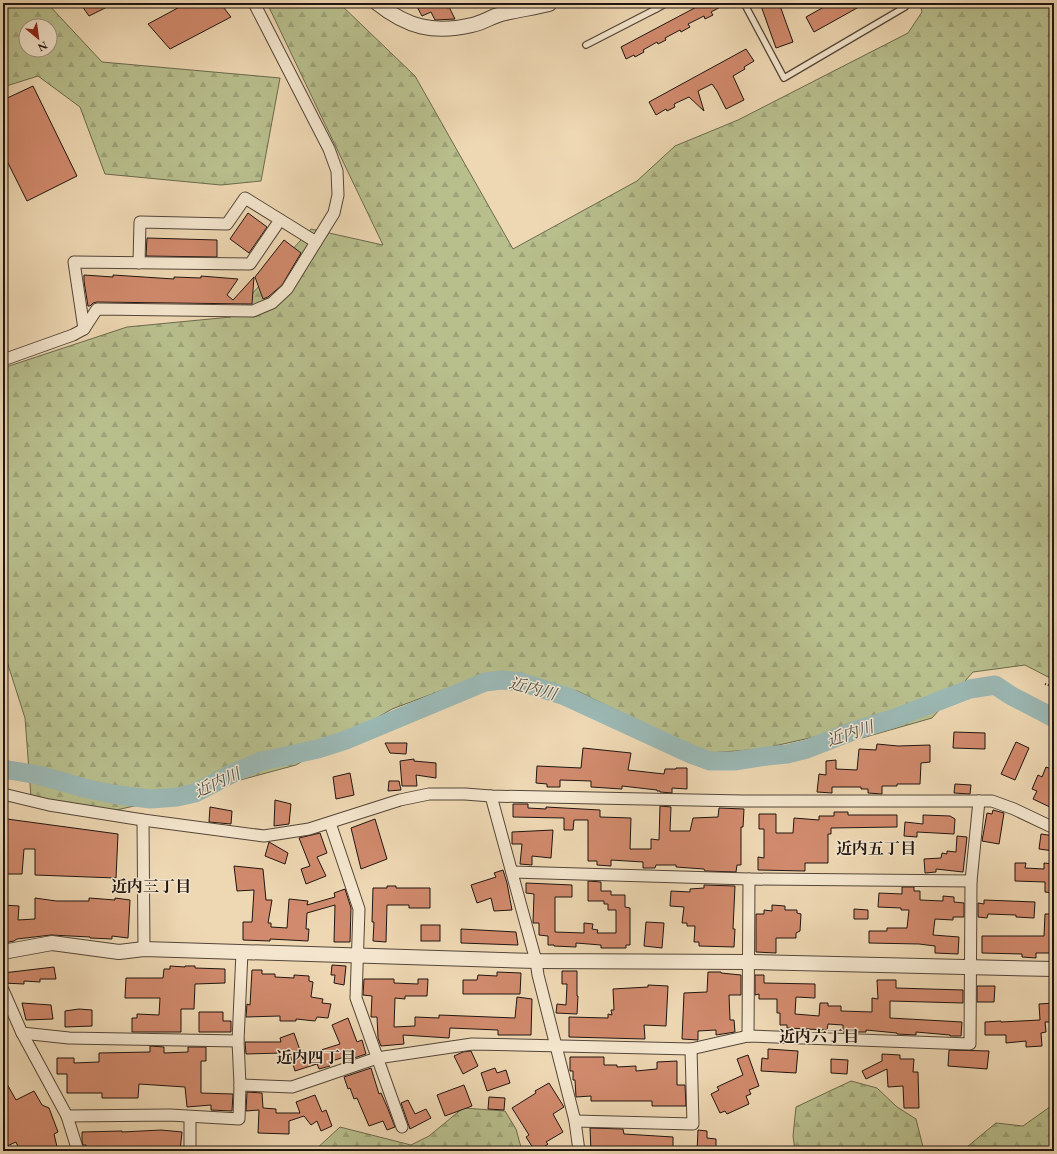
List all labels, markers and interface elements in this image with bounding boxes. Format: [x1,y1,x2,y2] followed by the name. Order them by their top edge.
[18,18,58,58] north arrow
[35,38,50,55] text: N
[507,672,561,705] water label: 近内川
[824,715,878,751] water label: 近内川
[191,762,245,802] water label: 近内川
[836,838,916,859] district label: 近内五丁目
[111,876,191,897] district label: 近内三丁目
[779,1026,859,1047] district label: 近内六丁目
[276,1047,356,1068] district label: 近内四丁目

